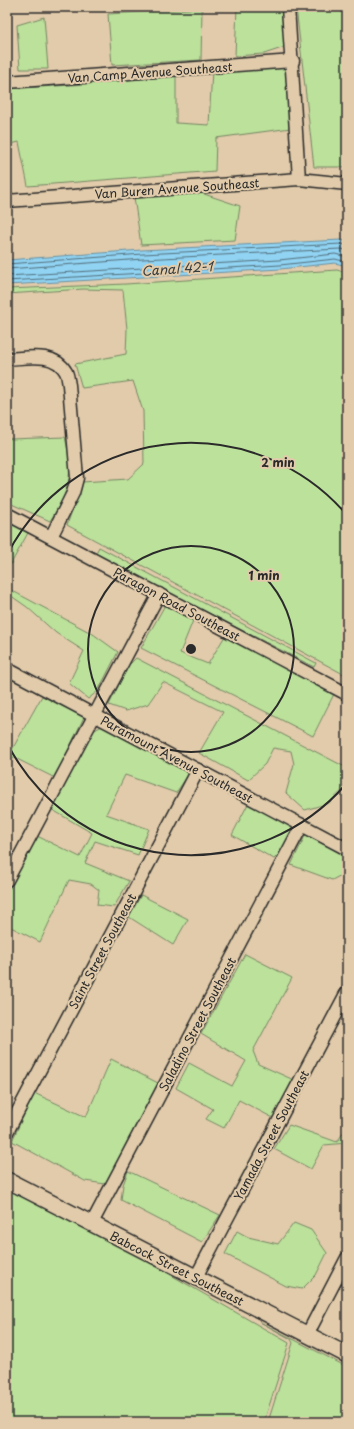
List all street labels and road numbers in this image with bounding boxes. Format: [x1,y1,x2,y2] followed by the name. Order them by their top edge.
[67,57,233,87] street label: Van Camp Avenue Southeast
[94,173,260,203] street label: Van Buren Avenue Southeast
[110,563,244,645] street label: Paragon Road Southeast
[98,711,257,807] street label: Paramount Avenue Southeast
[64,890,140,1012] street label: Saint Street Southeast
[154,953,240,1094] street label: Saladino Street Southeast
[229,1066,313,1203] street label: Yamada Street Southeast
[107,1226,247,1310] street label: Babcock Street Southeast

